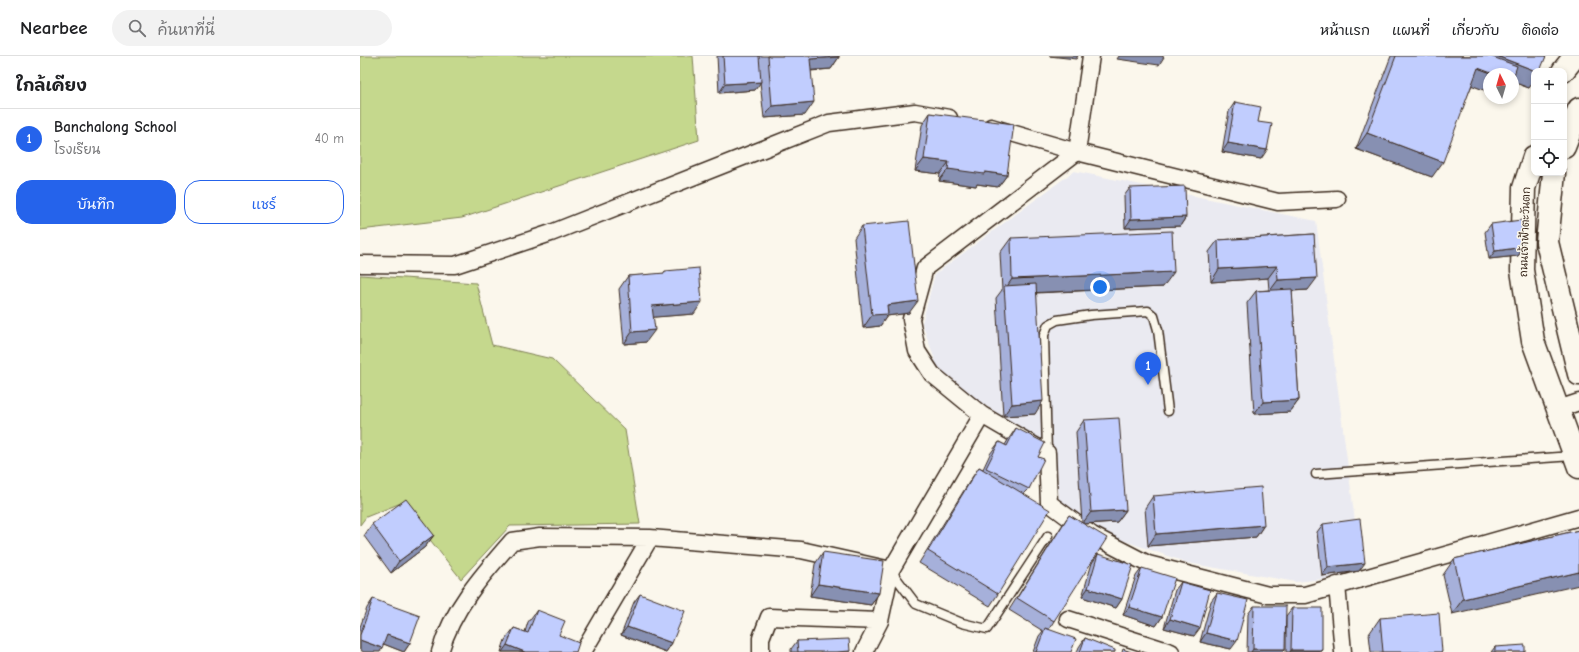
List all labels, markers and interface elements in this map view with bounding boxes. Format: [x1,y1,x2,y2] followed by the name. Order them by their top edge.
[112,10,392,46] search box
[20,17,88,39] text: Nearbee
[126,17,148,39] icon: search
[158,21,215,39] text: ค้นหาที่นี่
[1320,22,1370,39] text: หน้าแรก
[1392,22,1430,39] text: แผนที่
[1452,22,1499,39] text: เกี่ยวกับ
[1521,22,1559,39] text: ติดต่อ
[1483,68,1519,104] north arrow
[1531,68,1567,176] map controls
[1531,68,1567,104] button: +
[16,76,87,95] text: ใกล้เคียง
[1531,104,1567,140] button: −
[54,118,177,136] text: Banchalong School
[26,131,32,146] text: 1
[315,131,344,146] text: 40 m
[1531,140,1567,176] button: locate
[54,142,100,157] text: โรงเรียน
[16,180,176,224] button: บันทึก
[184,180,344,224] button: แชร์
[1515,187,1533,277] street label: ถนนเจ้าฟ้าตะวันตก
[1090,277,1110,297] your location
[1135,352,1161,385] pin: 1

